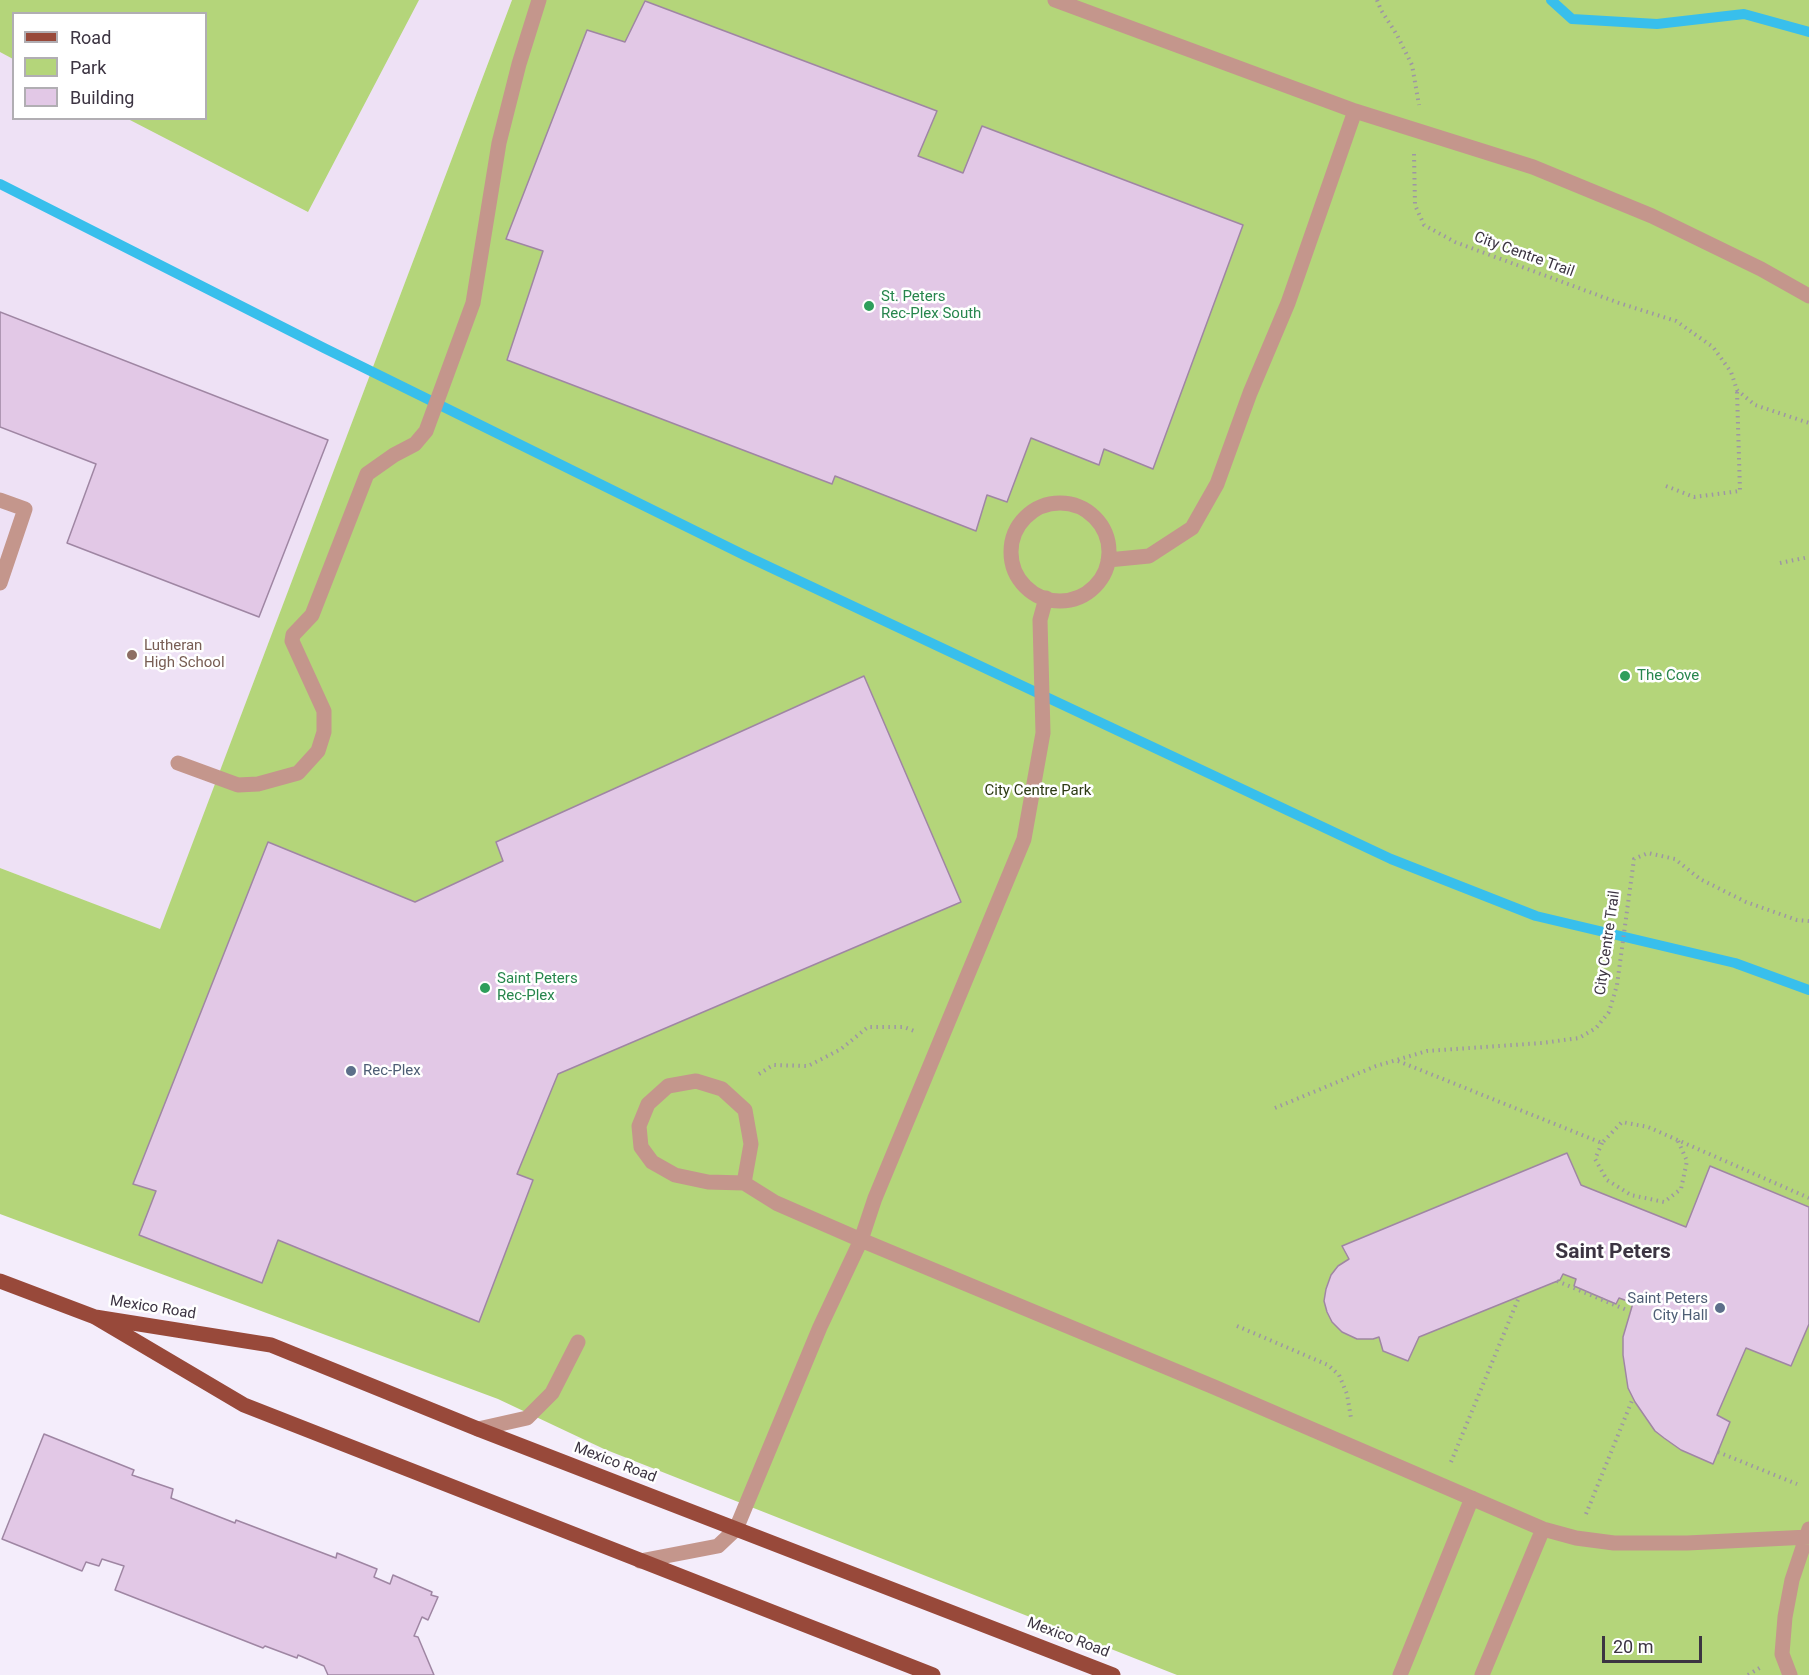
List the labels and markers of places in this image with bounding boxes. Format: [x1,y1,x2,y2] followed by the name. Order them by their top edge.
[881,288,981,323] place label: St. Peters Rec-Plex South
[862,299,876,313] marker: St. Peters Rec-Plex South
[144,637,225,672] place label: Lutheran High School
[125,648,139,662] marker: Lutheran High School
[1637,667,1699,685] place label: The Cove
[1618,669,1632,683] marker: The Cove
[497,970,578,1005] place label: Saint Peters Rec-Plex
[478,981,492,995] marker: Saint Peters Rec-Plex
[363,1062,421,1080] place label: Rec-Plex
[344,1064,358,1078] marker: Rec-Plex
[1627,1290,1708,1325] place label: Saint Peters City Hall
[1713,1301,1727,1315] marker: Saint Peters City Hall

